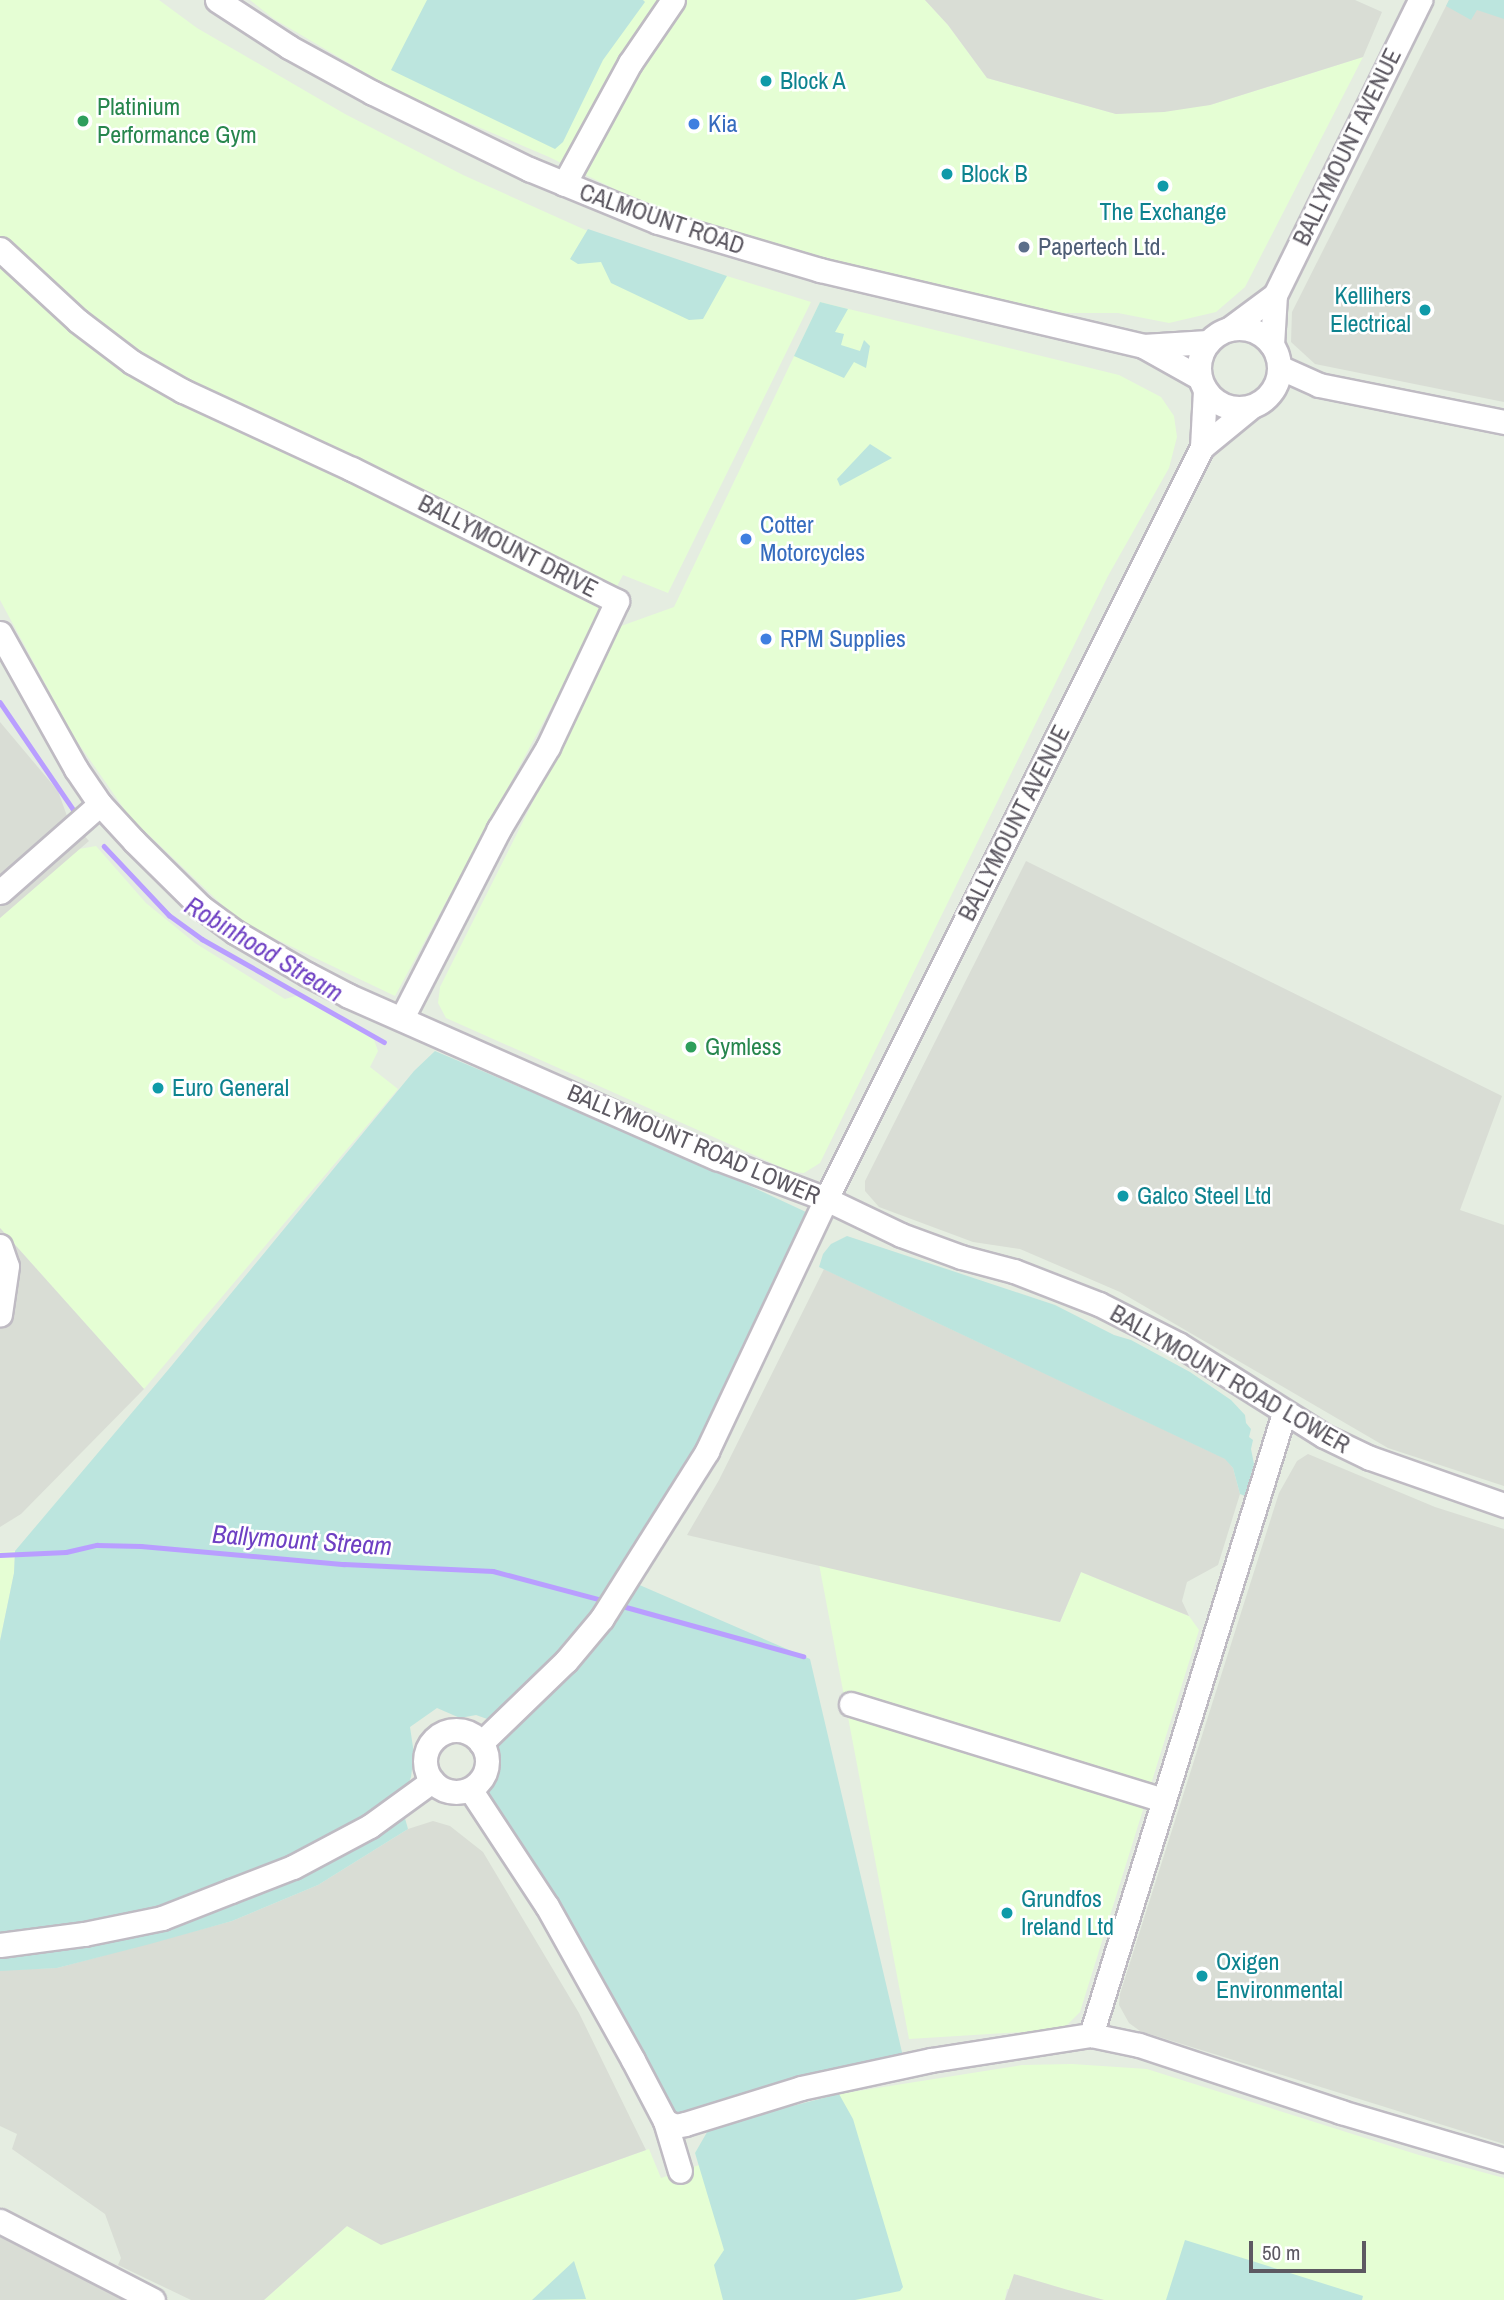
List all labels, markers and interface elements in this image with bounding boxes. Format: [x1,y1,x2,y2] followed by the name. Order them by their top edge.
[1287,43,1407,251] street label: BALLYMOUNT AVENUE
[780,67,847,95] place label: Block A
[758,73,774,89] marker: Block A
[97,93,257,149] place label: Platinium Performance Gym
[708,110,738,138] place label: Kia
[75,113,91,129] marker: Platinium Performance Gym
[686,116,702,132] marker: Kia
[961,160,1028,188] place label: Block B
[939,166,955,182] marker: Block B
[576,177,748,261] street label: CALMOUNT ROAD
[1155,178,1171,194] marker: The Exchange
[1100,198,1226,226] place label: The Exchange
[1038,233,1166,261] place label: Papertech Ltd.
[1016,239,1032,255] marker: Papertech Ltd.
[1330,282,1411,338] place label: Kellihers Electrical
[1417,302,1433,318] marker: Kellihers Electrical
[413,488,603,604] street label: BALLYMOUNT DRIVE
[760,511,865,567] place label: Cotter Motorcycles
[738,531,754,547] marker: Cotter Motorcycles
[780,625,906,653] place label: RPM Supplies
[758,631,774,647] marker: RPM Supplies
[952,720,1076,926] street label: BALLYMOUNT AVENUE
[179,890,349,1008] water label: Robinhood Stream
[705,1033,782,1061] place label: Gymless
[683,1039,699,1055] marker: Gymless
[172,1074,289,1102] place label: Euro General
[563,1078,825,1210] street label: BALLYMOUNT ROAD LOWER
[150,1080,166,1096] marker: Euro General
[1137,1182,1272,1210] place label: Galco Steel Ltd
[1115,1188,1131,1204] marker: Galco Steel Ltd
[1105,1299,1355,1459] street label: BALLYMOUNT ROAD LOWER
[211,1518,393,1562] water label: Ballymount Stream
[1021,1885,1114,1941] place label: Grundfos Ireland Ltd
[999,1905,1015,1921] marker: Grundfos Ireland Ltd
[1216,1948,1343,2004] place label: Oxigen Environmental
[1194,1968,1210,1984] marker: Oxigen Environmental
[1252,2226,1369,2270] scale bar
[1262,2238,1300,2267] text: 50 m

